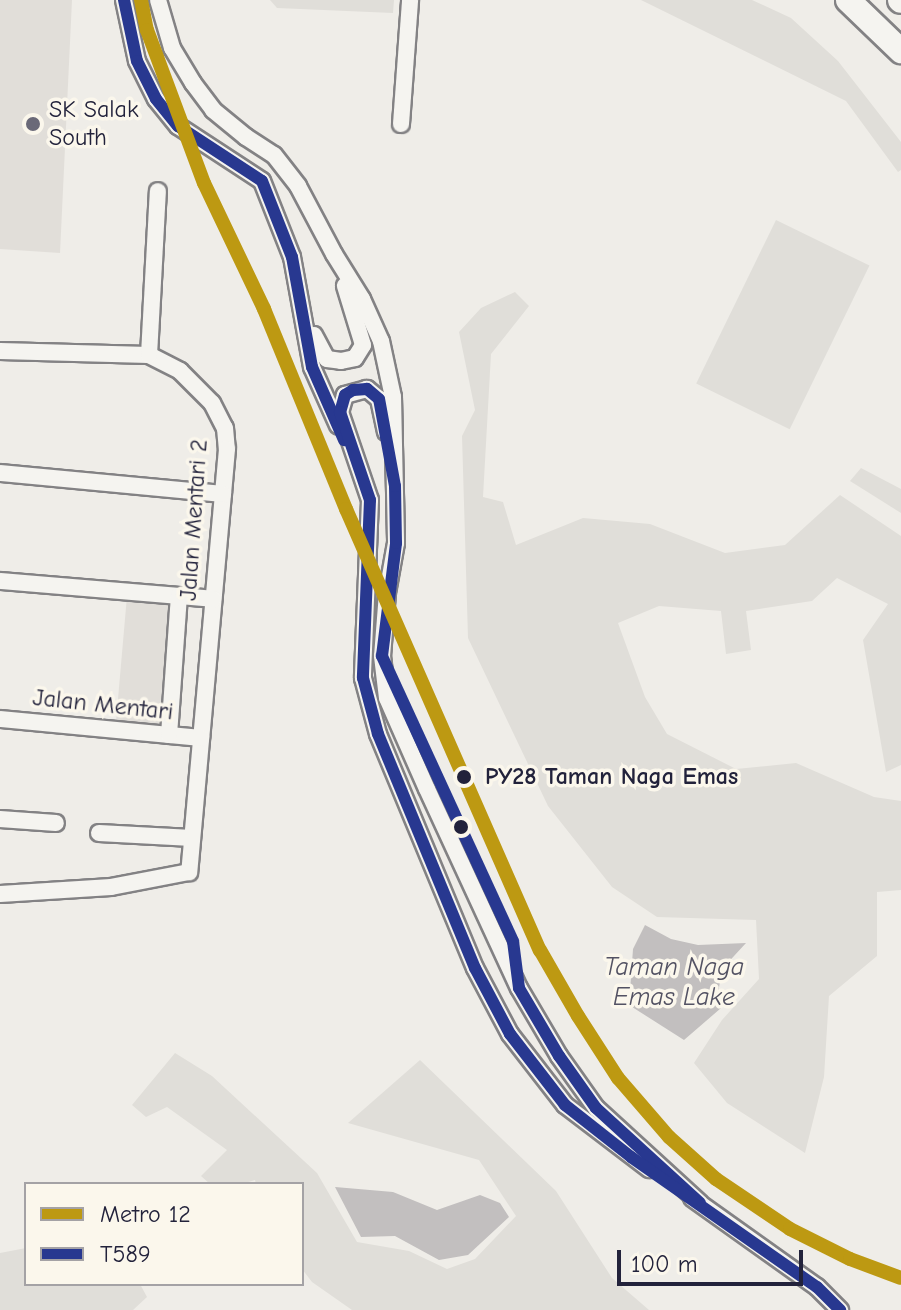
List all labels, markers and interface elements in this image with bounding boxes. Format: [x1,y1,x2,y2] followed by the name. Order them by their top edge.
[49,96,139,152] place label: SK Salak South
[24,115,42,133] marker: SK Salak South
[174,438,214,602] street label: Jalan Mentari 2
[31,683,175,727] street label: Jalan Mentari
[450,763,478,791] marker: PY28 Taman Naga Emas
[485,763,738,791] place label: PY28 Taman Naga Emas
[453,819,469,835] unlabelled marker
[604,952,744,1014] water label: Taman Naga Emas Lake
[24,1182,304,1286] legend
[100,1200,191,1228] text: Metro 12
[621,1234,807,1284] scale bar
[100,1240,151,1268] text: T589
[631,1250,698,1278] text: 100 m

